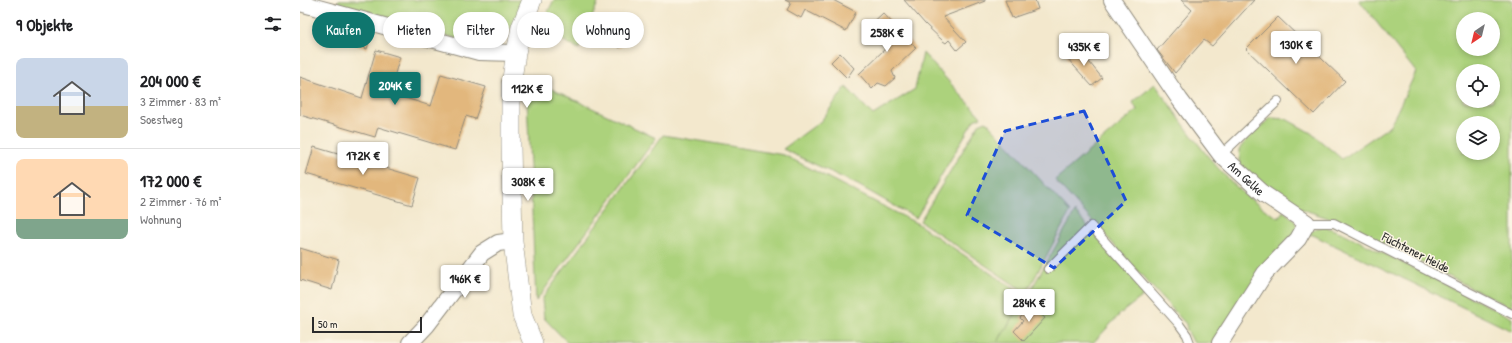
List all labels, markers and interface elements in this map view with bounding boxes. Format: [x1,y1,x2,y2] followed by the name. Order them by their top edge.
[312,12,375,48] chip: Kaufen
[383,12,445,48] chip: Mieten
[453,12,509,48] chip: Filter
[517,12,564,48] chip: Neu
[572,12,644,48] chip: Wohnung
[1456,12,1500,56] north arrow
[1456,12,1500,160] map controls
[16,13,73,36] text: 9 Objekte
[262,13,284,35] icon: filters
[854,19,920,53] pin: 258K €
[870,23,904,41] text: 258K €
[1263,31,1329,65] pin: 130K €
[1051,33,1117,67] pin: 435K €
[1280,35,1312,53] text: 130K €
[1068,37,1100,55] text: 435K €
[1456,64,1500,108] button: locate
[140,69,201,92] text: 204 000 €
[362,72,428,106] pin: 204K €
[48,74,96,122] icon: home
[494,75,560,109] pin: 112K €
[379,76,411,94] text: 204K €
[511,79,543,97] text: 112K €
[140,92,221,110] text: 3 Zimmer · 83 m²
[140,110,183,128] text: Soestweg
[1456,116,1500,160] button: layers
[330,142,396,176] pin: 172K €
[346,146,380,164] text: 172K €
[1224,157,1269,200] street label: Am Gelke
[495,168,561,202] pin: 308K €
[140,169,201,192] text: 172 000 €
[511,172,545,190] text: 308K €
[48,175,96,223] icon: home
[140,192,221,210] text: 2 Zimmer · 76 m²
[140,210,181,228] text: Wohnung
[1378,227,1453,277] street label: Füchtener Heide
[432,265,498,299] pin: 146K €
[450,269,480,287] text: 146K €
[996,289,1062,323] pin: 284K €
[1013,293,1045,311] text: 284K €
[312,315,422,334] scale bar
[318,317,338,331] text: 50 m

